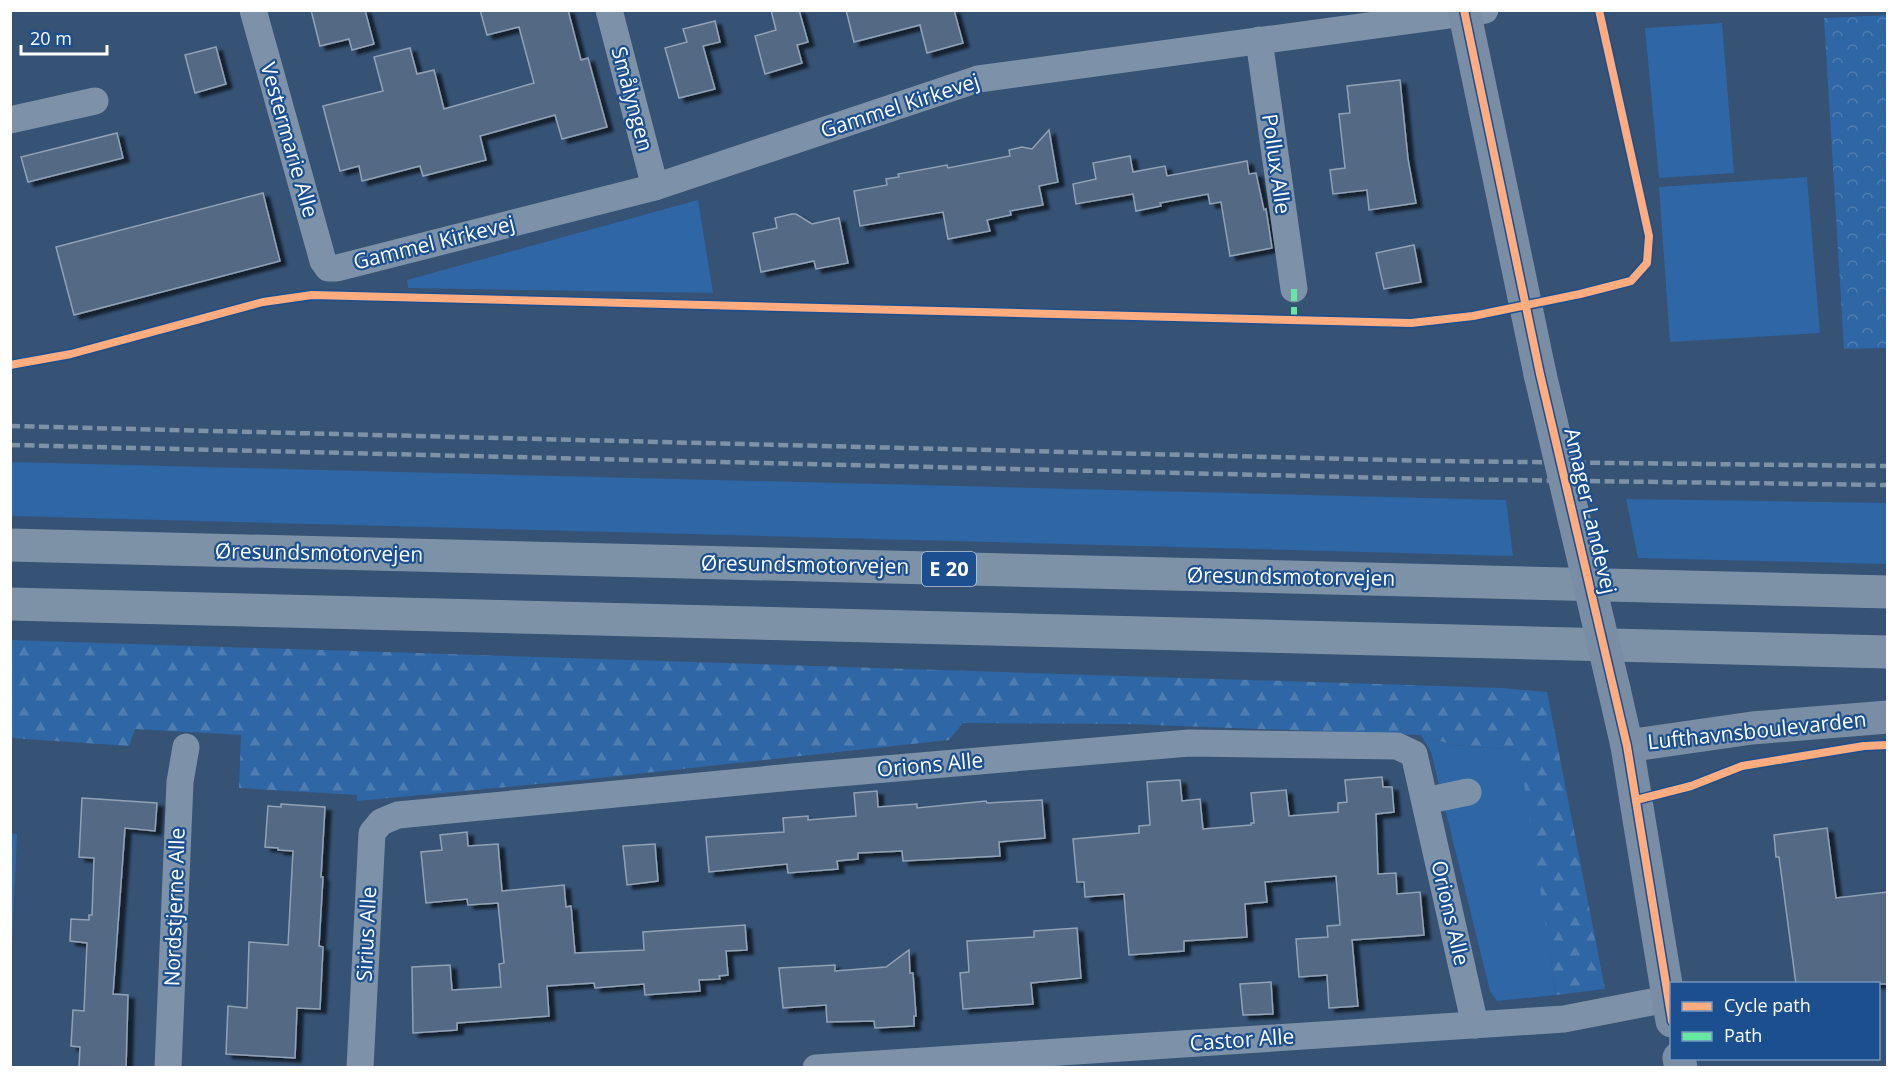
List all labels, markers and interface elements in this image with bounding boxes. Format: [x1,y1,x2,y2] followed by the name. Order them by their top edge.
[21,18,106,56] scale bar
[30,26,72,50] text: 20 m
[606,43,660,154] street label: Smålyngen
[254,59,325,221] street label: Vestermarie Alle
[817,66,983,144] street label: Gammel Kirkevej
[1256,112,1298,216] street label: Pollux Alle
[350,208,517,276] street label: Gammel Kirkevej
[1558,425,1624,596] street label: Amager Landevej
[215,536,423,568] street label: Øresundsmotorvejen
[701,548,909,580] street label: Øresundsmotorvejen
[922,552,976,586] road number: E 20
[1187,560,1395,592] street label: Øresundsmotorvejen
[1646,705,1868,755] street label: Lufthavnsboulevarden
[875,745,984,783] street label: Orions Alle
[157,827,191,987] street label: Nordstjerne Alle
[1425,858,1477,968] street label: Orions Alle
[350,886,382,982] street label: Sirius Alle
[1670,982,1880,1060] legend
[1724,993,1811,1017] text: Cycle path
[1189,1021,1295,1057] street label: Castor Alle
[1724,1023,1762,1047] text: Path

